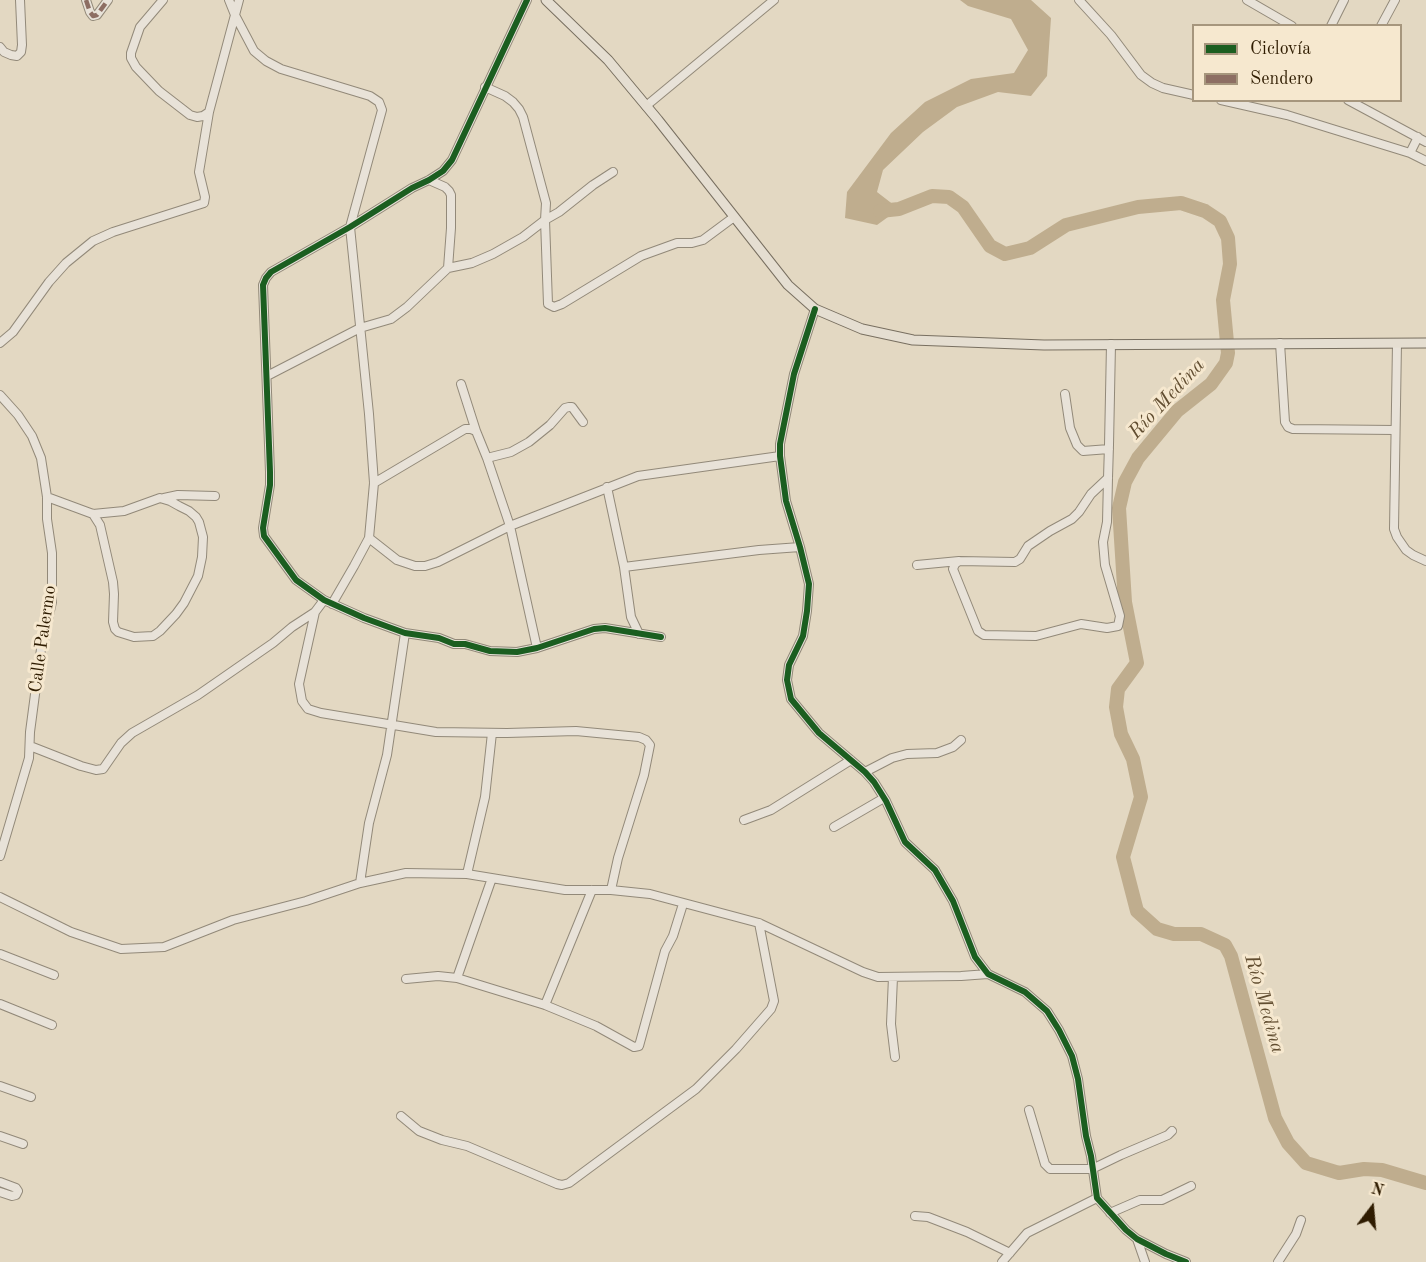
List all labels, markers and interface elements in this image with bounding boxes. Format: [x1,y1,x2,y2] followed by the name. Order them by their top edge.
[1192,24,1402,102] legend
[1250,40,1311,58] text: Ciclovía
[1250,70,1313,88] text: Sendero
[1124,354,1210,444] water label: Río Medina
[25,584,61,694] street label: Calle Palermo
[1238,952,1290,1056] water label: Río Medina
[1342,1178,1402,1238] north arrow
[1369,1181,1385,1200] text: N

